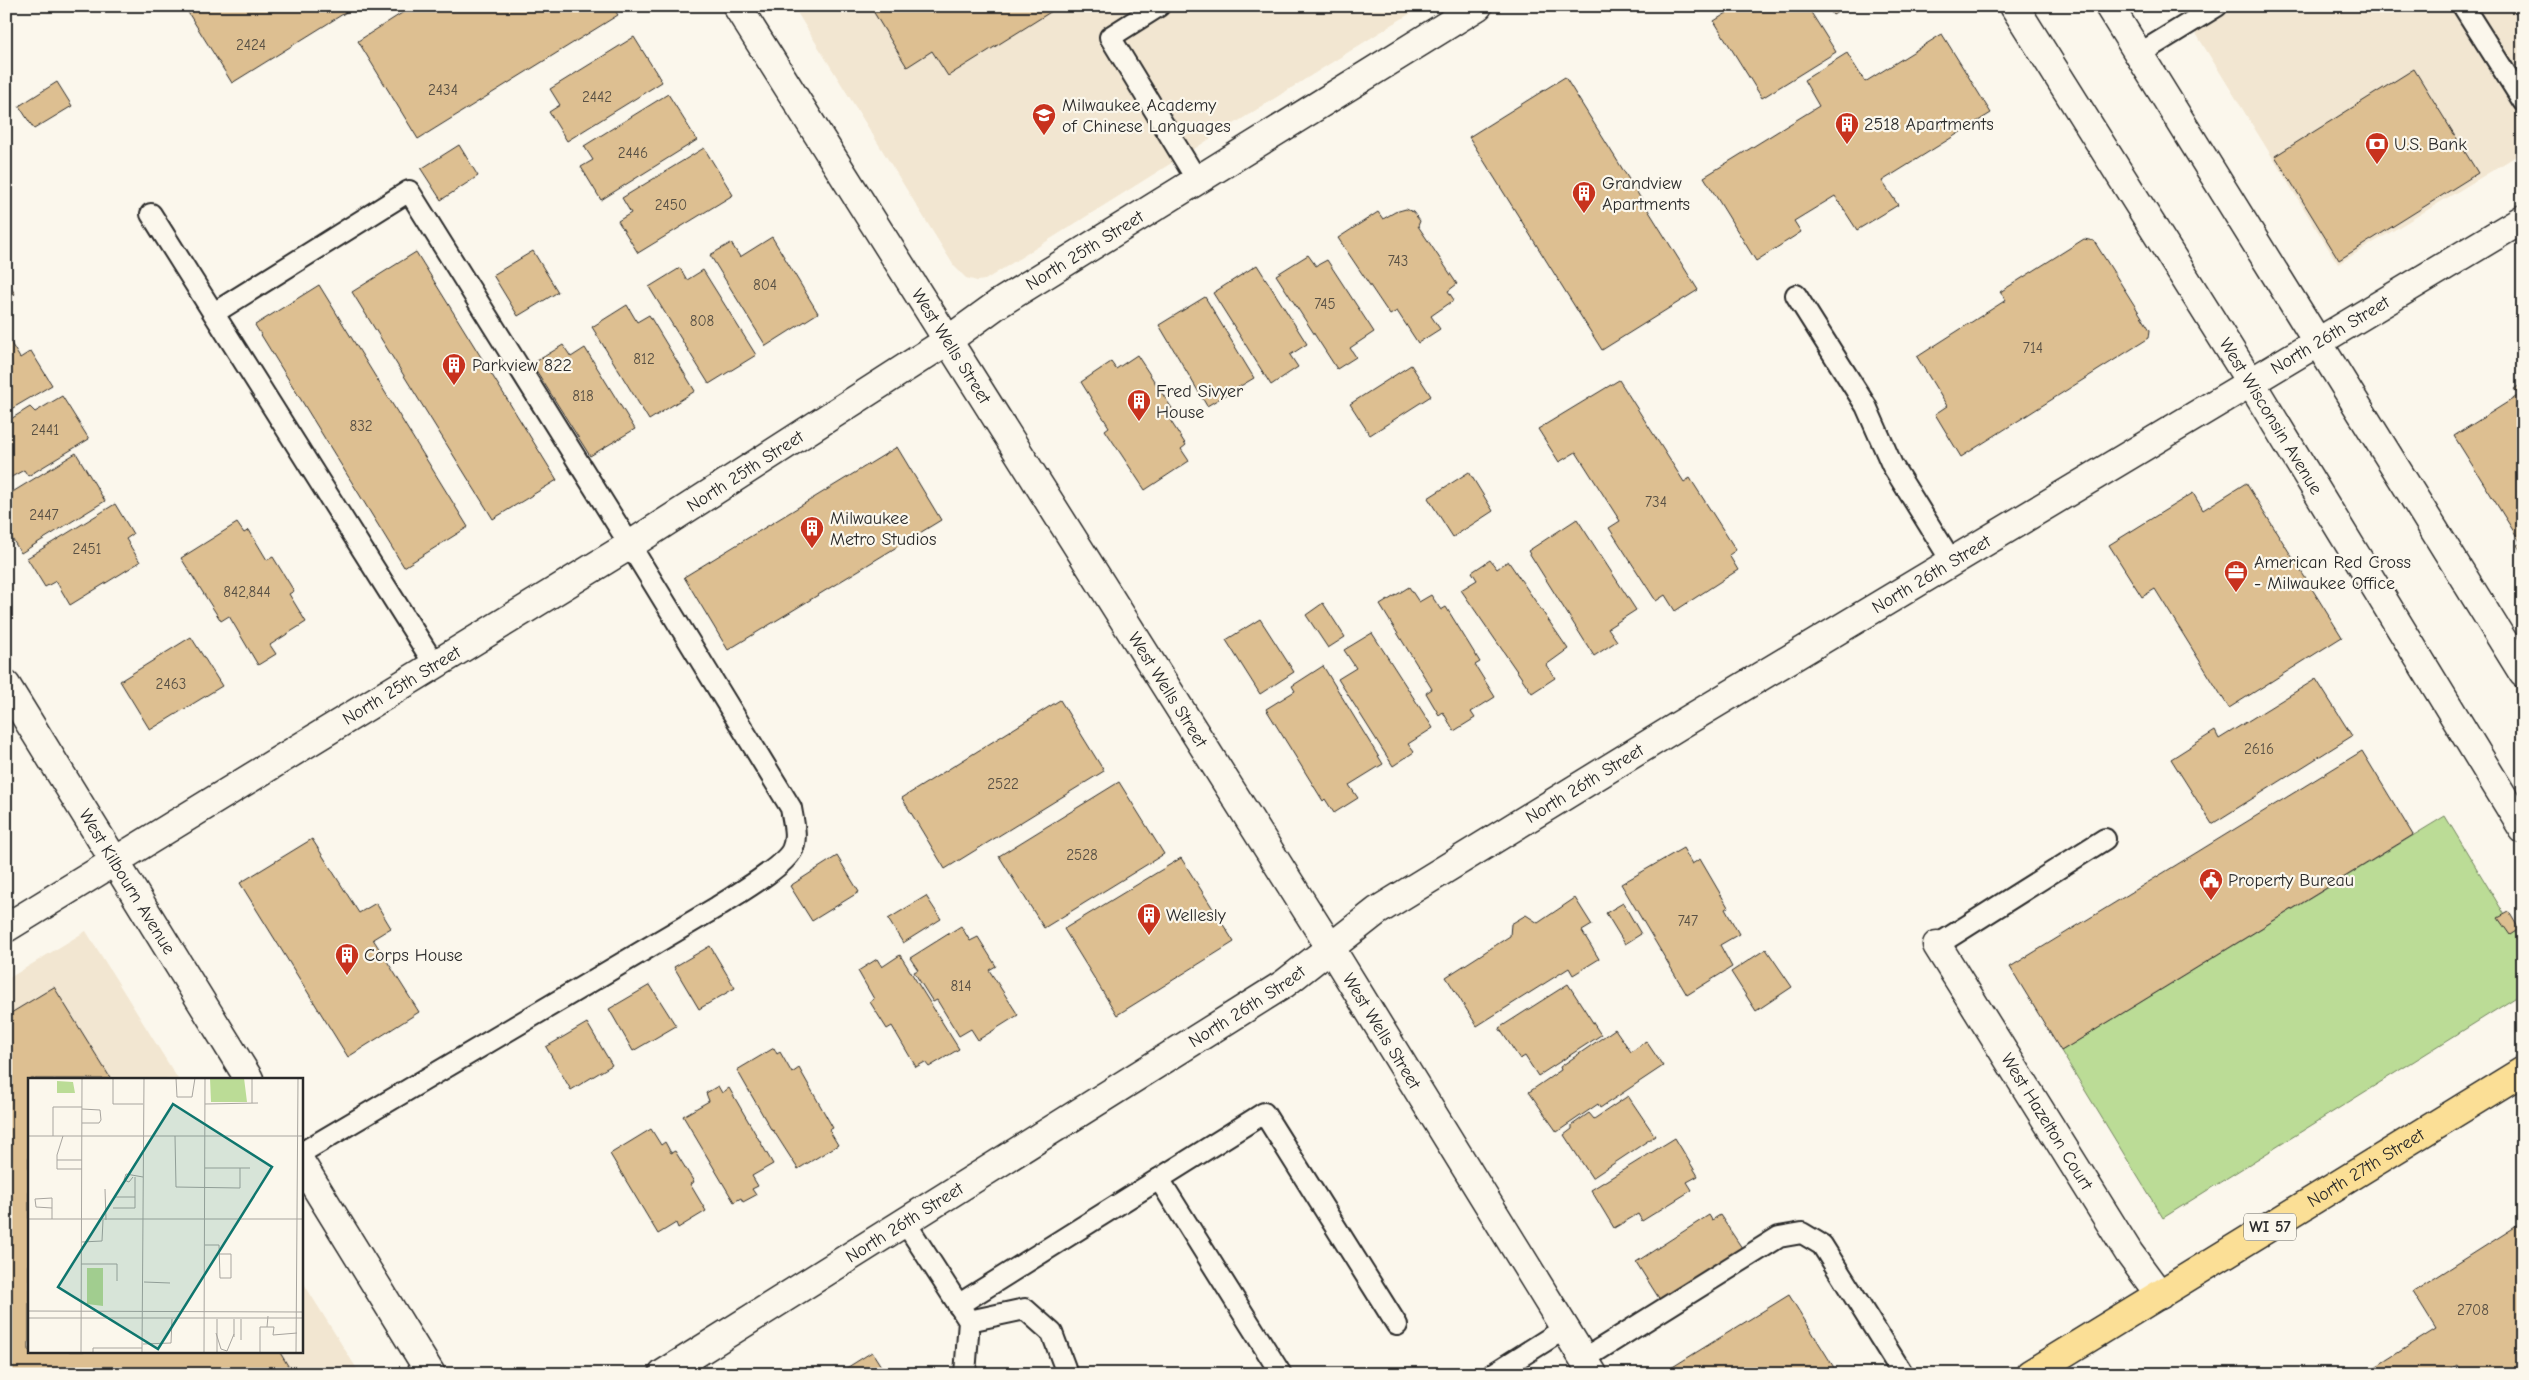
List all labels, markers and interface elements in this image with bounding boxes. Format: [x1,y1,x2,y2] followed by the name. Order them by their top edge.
[236,36,266,54] house number: 2424
[428,81,458,99] house number: 2434
[582,88,612,106] house number: 2442
[1062,95,1231,137] place label: Milwaukee Academy of Chinese Languages
[1031,102,1057,136] school or university icon: Milwaukee Academy of Chinese Languages
[1834,111,1860,145] building icon: 2518 Apartments
[1864,114,1994,135] place label: 2518 Apartments
[2364,131,2390,165] bank icon: U.S. Bank
[2394,134,2467,155] place label: U.S. Bank
[618,144,648,162] house number: 2446
[1602,173,1690,215] place label: Grandview Apartments
[1571,180,1597,214] building icon: Grandview Apartments
[655,196,687,214] house number: 2450
[1022,205,1148,295] street label: North 25th Street
[1388,252,1408,270] house number: 743
[753,276,777,294] house number: 804
[907,285,996,408] street label: West Wells Street
[2267,291,2394,379] street label: North 26th Street
[1314,295,1336,313] house number: 745
[690,312,714,330] house number: 808
[2215,334,2327,498] street label: West Wisconsin Avenue
[2023,339,2043,357] house number: 714
[633,350,655,368] house number: 812
[441,352,467,386] building icon: Parkview 822
[472,355,572,376] place label: Parkview 822
[1156,381,1244,423] place label: Fred Sivyer House
[572,387,594,405] house number: 818
[1126,388,1152,422] building icon: Fred Sivyer House
[349,417,373,435] house number: 832
[31,421,59,439] house number: 2441
[683,425,808,516] street label: North 25th Street
[1645,493,1667,511] house number: 734
[29,506,59,524] house number: 2447
[830,508,936,550] place label: Milwaukee Metro Studios
[799,515,825,549] building icon: Milwaukee Metro Studios
[1868,530,1995,618] street label: North 26th Street
[72,540,102,558] house number: 2451
[2254,552,2411,594] place label: American Red Cross - Milwaukee Office
[2223,559,2249,593] office icon: American Red Cross - Milwaukee Office
[223,583,271,601] house number: 842,844
[1124,628,1212,752] street label: West Wells Street
[339,641,465,729] street label: North 25th Street
[156,675,186,693] house number: 2463
[1522,739,1648,828] street label: North 26th Street
[2244,740,2274,758] house number: 2616
[987,775,1019,793] house number: 2522
[75,805,180,958] street label: West Kilbourn Avenue
[1066,846,1098,864] house number: 2528
[2198,867,2224,901] public building icon: Property Bureau
[2228,870,2354,891] place label: Property Bureau
[1136,902,1162,936] building icon: Wellesly
[1166,905,1227,926] place label: Wellesly
[1678,912,1698,930] house number: 747
[334,942,360,976] building icon: Corps House
[364,945,463,966] place label: Corps House
[1185,960,1310,1052] street label: North 26th Street
[1338,969,1426,1094] street label: West Wells Street
[951,977,971,995] house number: 814
[1997,1049,2098,1194] street label: West Hazelton Court
[28,1078,302,1352] inset map
[2303,1123,2429,1212] street label: North 27th Street
[842,1177,968,1267] street label: North 26th Street
[2244,1214,2296,1240] road number: WI 57
[2457,1301,2489,1319] house number: 2708

